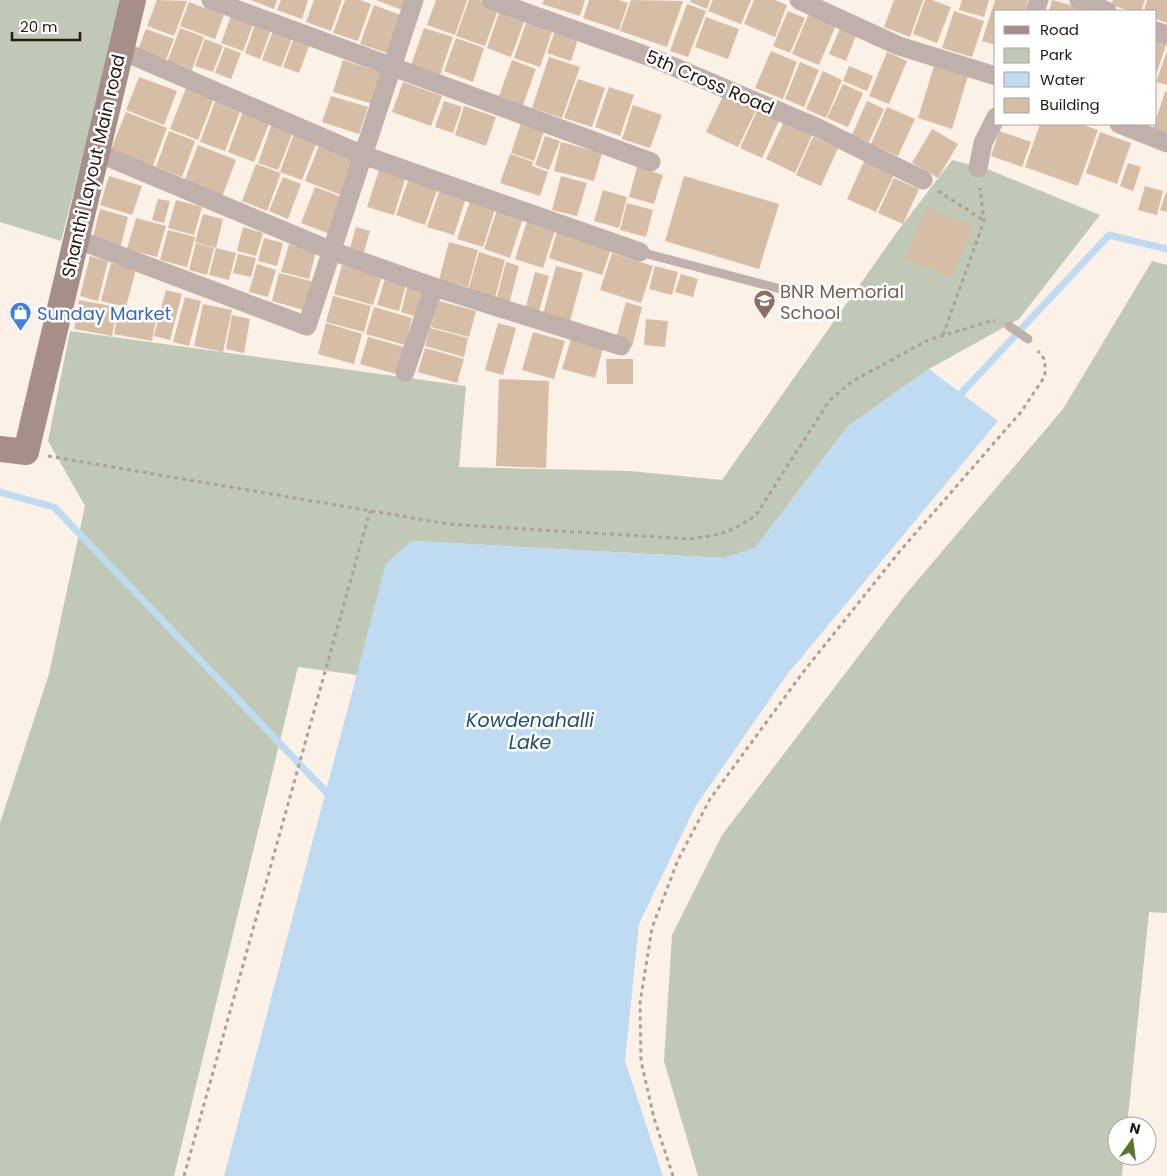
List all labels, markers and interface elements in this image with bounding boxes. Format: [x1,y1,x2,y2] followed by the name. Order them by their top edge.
[12,10,80,42] scale bar
[994,10,1157,125] legend
[20,16,58,37] text: 20 m
[1040,19,1079,40] text: Road
[642,44,778,120] street label: 5th Cross Road
[1040,44,1072,65] text: Park
[55,52,131,280] street label: Shanthi Layout Main road
[1040,69,1086,90] text: Water
[1040,94,1100,115] text: Building
[780,279,904,325] place label: BNR Memorial School
[752,289,776,320] school or university icon: BNR Memorial School
[9,301,33,332] shop icon: Sunday Market
[37,301,171,326] place label: Sunday Market
[466,707,594,756] water label: Kowdenahalli Lake
[1107,1116,1157,1166] north arrow
[1128,1117,1143,1139] text: N

